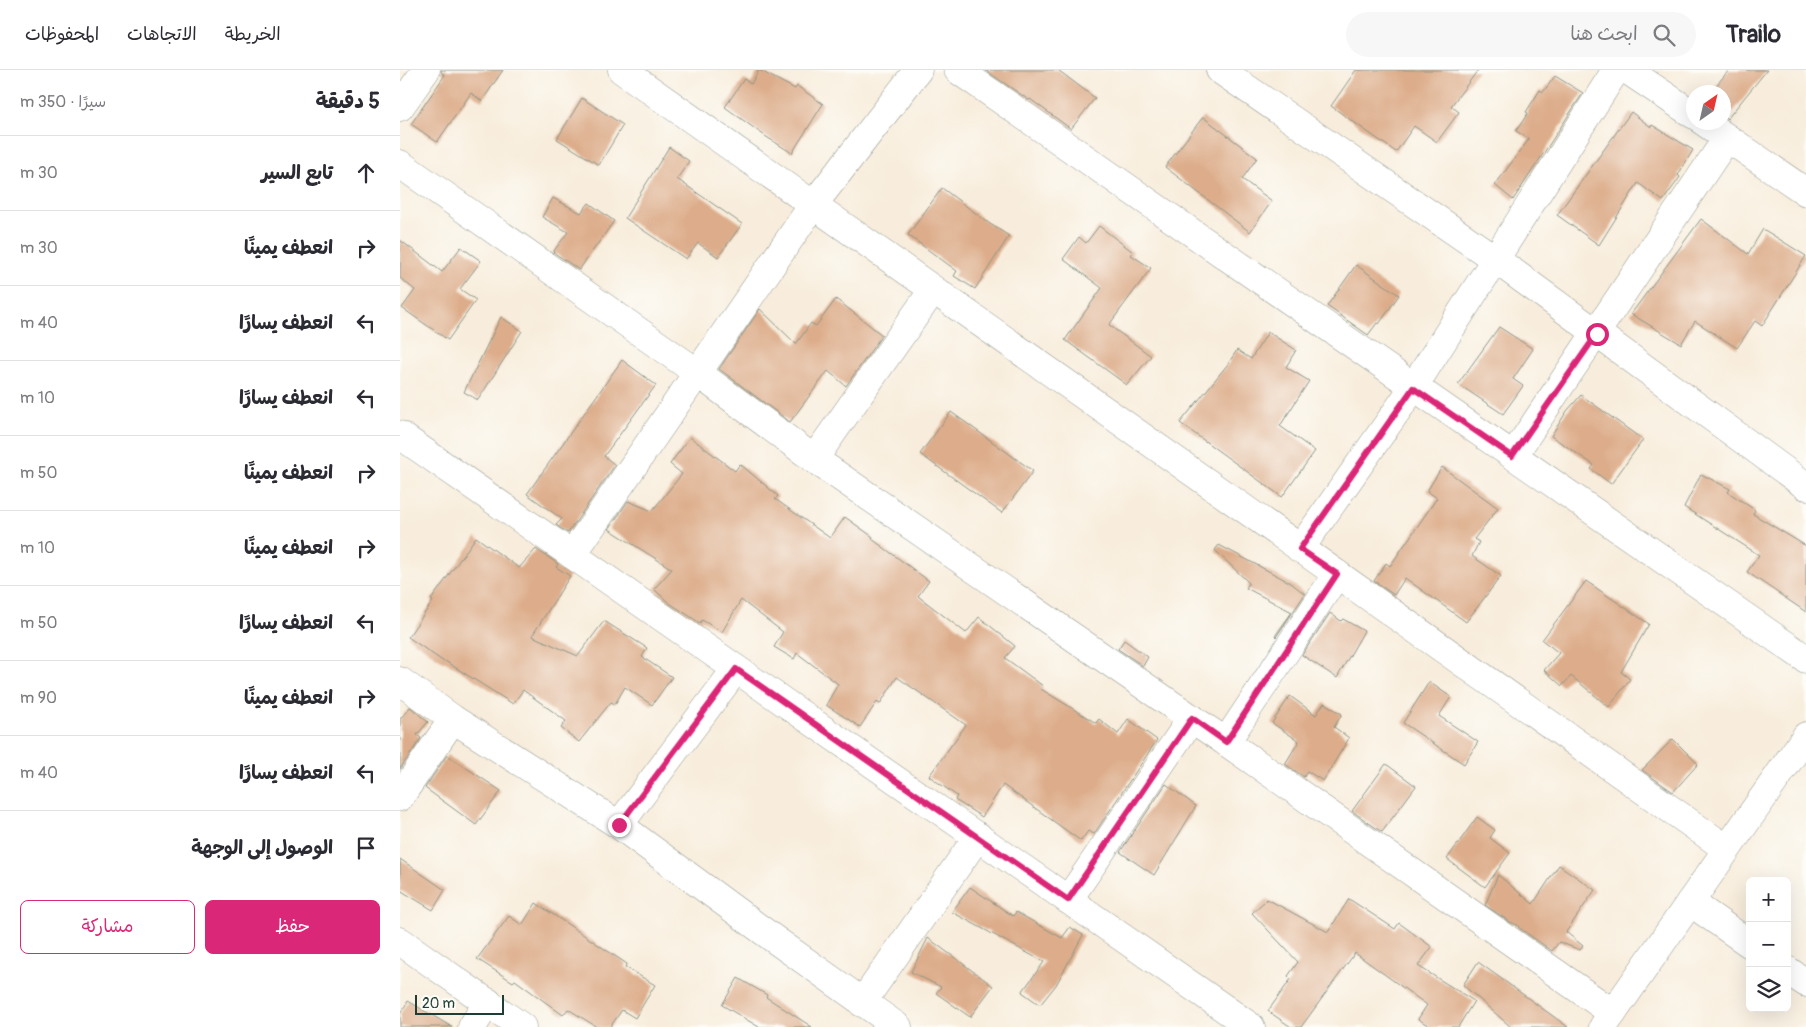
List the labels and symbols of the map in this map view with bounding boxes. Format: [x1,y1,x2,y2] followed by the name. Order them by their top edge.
[1686,85,1731,130] north arrow
[1586,323,1609,346] route start
[608,814,631,837] route end
[415,992,504,1015] scale bar

